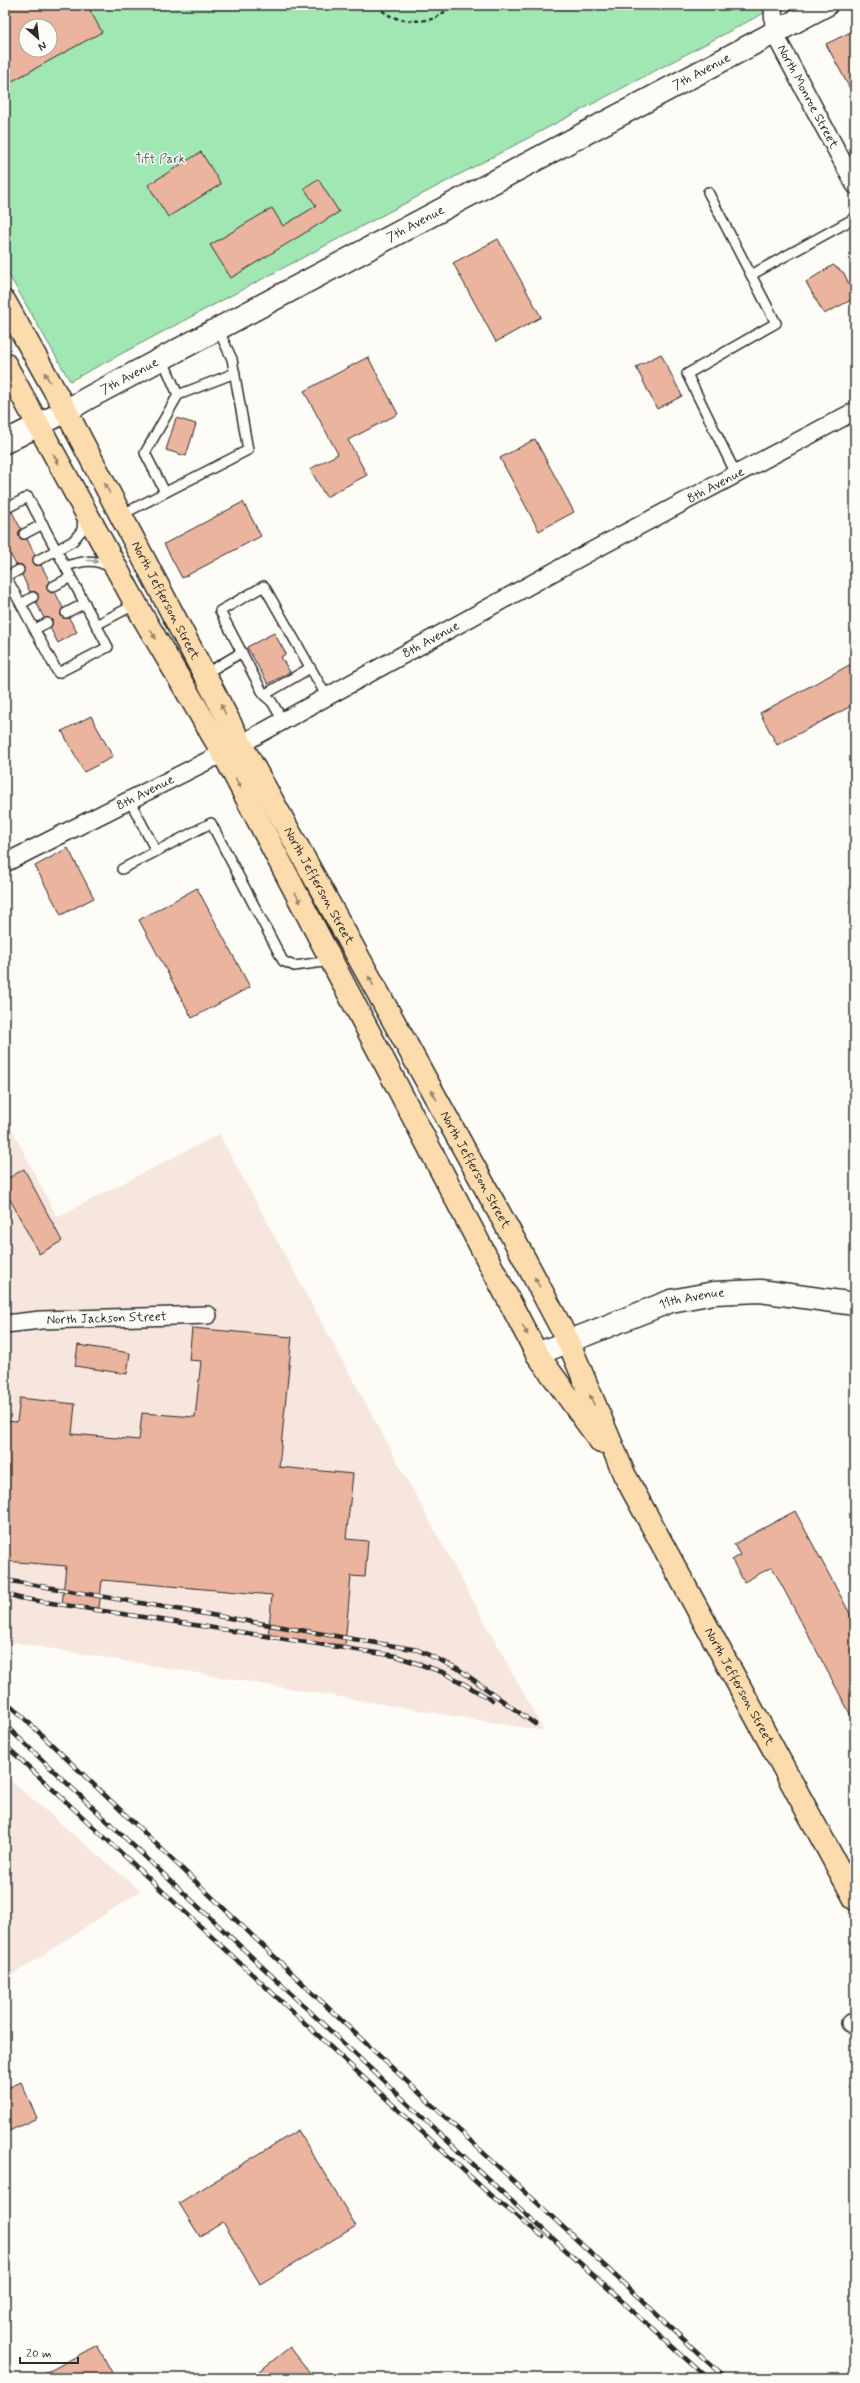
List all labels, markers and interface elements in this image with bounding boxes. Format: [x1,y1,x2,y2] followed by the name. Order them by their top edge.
[18,18,58,58] north arrow
[36,38,49,54] text: N
[773,42,843,152] street label: North Monroe Street
[670,49,733,94] street label: 7th Avenue
[135,151,186,168] park label: Tift Park
[384,201,447,246] street label: 7th Avenue
[98,354,161,398] street label: 7th Avenue
[44,371,51,383] one-way arrow
[53,453,60,465] one-way arrow
[684,463,747,507] street label: 8th Avenue
[104,482,110,494] one-way arrow
[127,538,204,663] street label: North Jefferson Street
[86,558,99,564] one-way arrow
[399,617,462,662] street label: 8th Avenue
[149,628,156,640] one-way arrow
[220,703,227,715] one-way arrow
[113,771,177,814] street label: 8th Avenue
[235,777,241,789] one-way arrow
[280,824,358,948] street label: North Jefferson Street
[295,892,302,904] one-way arrow
[368,975,374,987] one-way arrow
[430,1089,437,1100] one-way arrow
[436,1108,515,1232] street label: North Jefferson Street
[533,1276,540,1288] one-way arrow
[656,1284,725,1313] street label: 11th Avenue
[46,1308,167,1328] street label: North Jackson Street
[521,1324,528,1336] one-way arrow
[589,1393,595,1405] one-way arrow
[701,1625,779,1749] street label: North Jefferson Street
[20,2339,78,2365] scale bar
[26,2346,52,2362] text: 20 m

